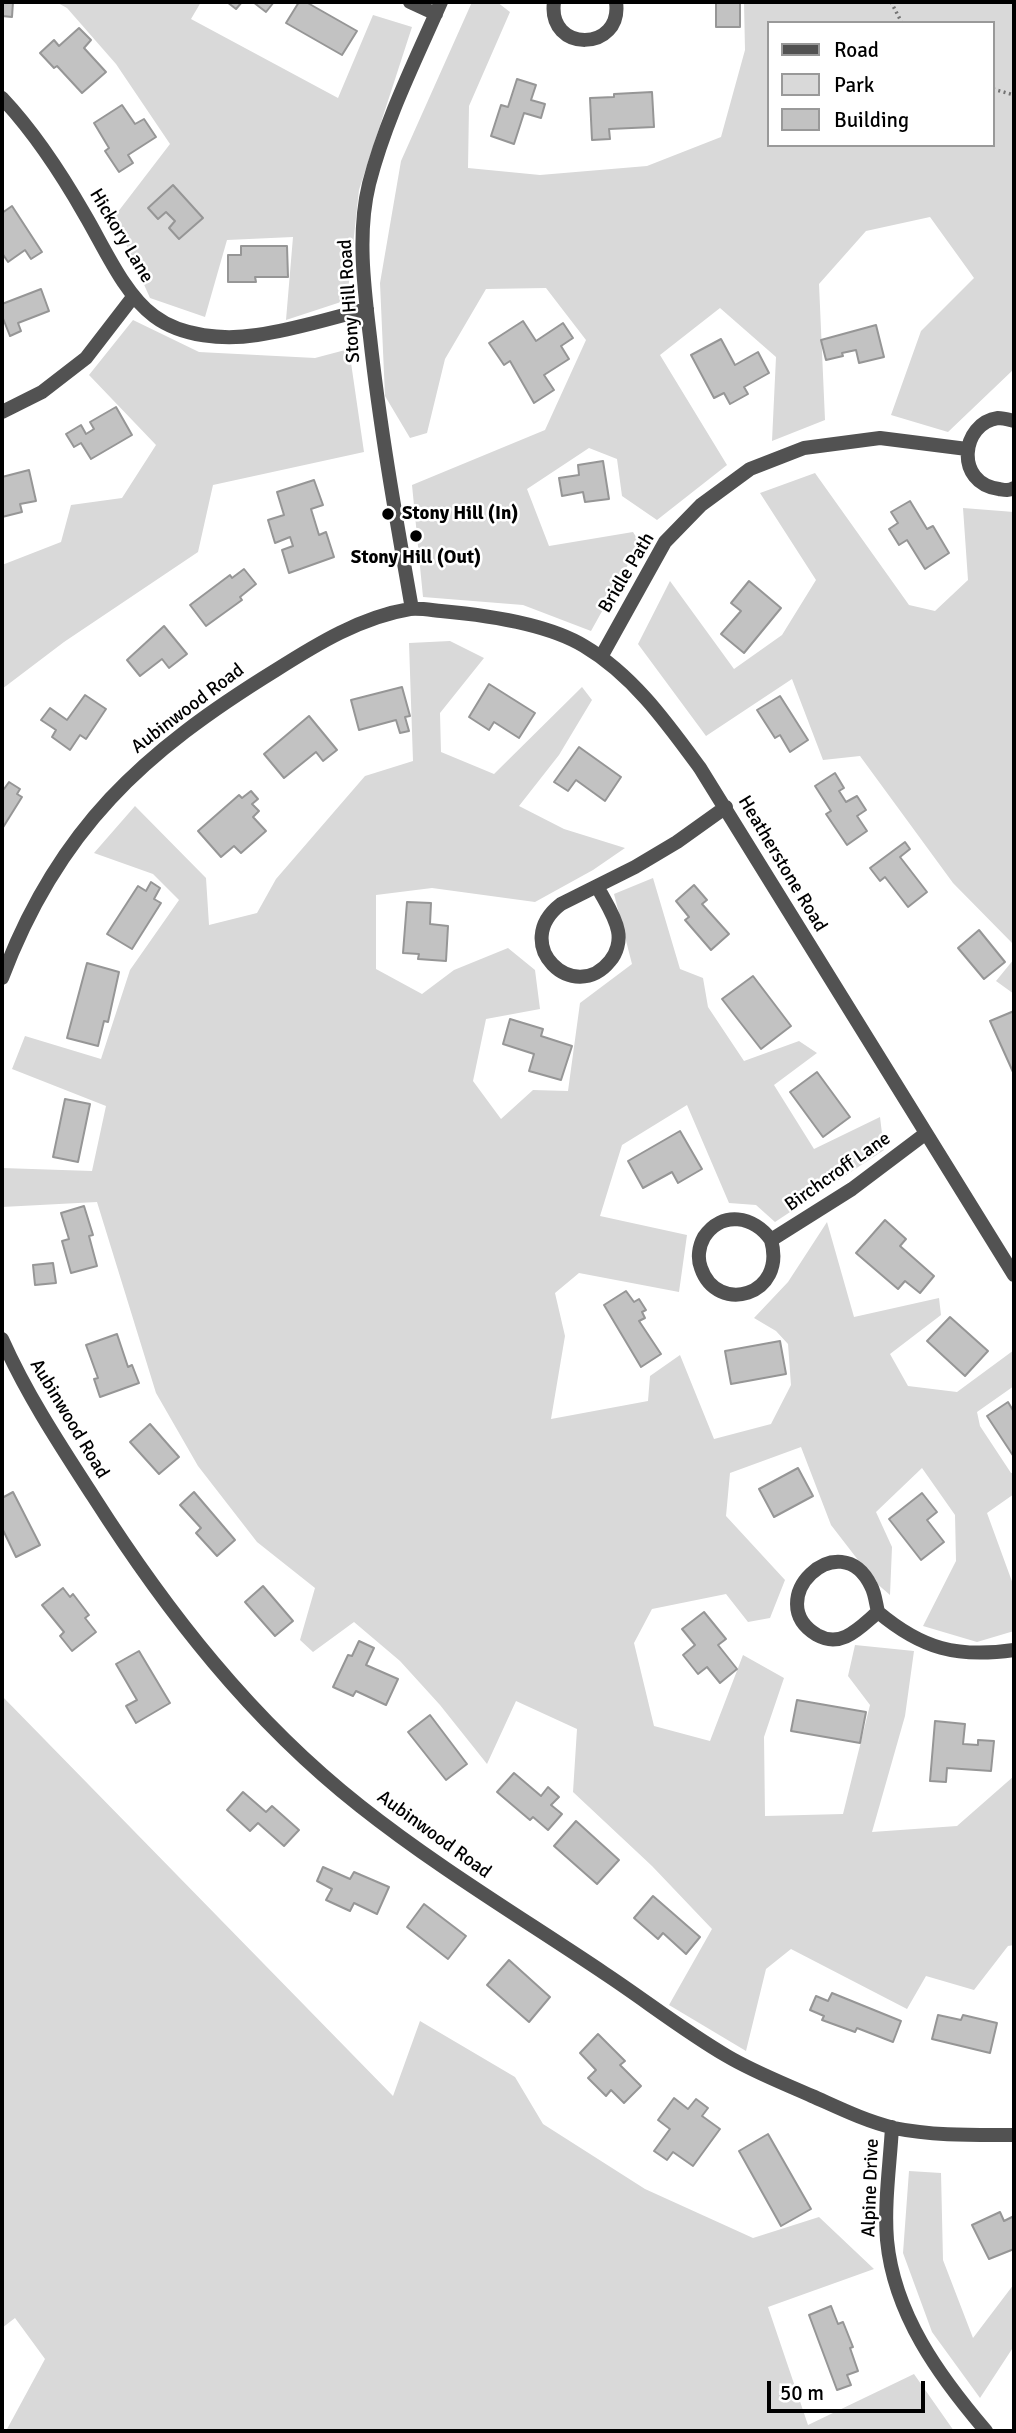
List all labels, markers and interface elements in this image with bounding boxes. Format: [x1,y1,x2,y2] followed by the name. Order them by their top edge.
[768,21,995,147] legend
[834,37,879,63] text: Road
[834,72,874,98] text: Park
[834,107,909,133] text: Building
[84,185,158,287] street label: Hickory Lane
[334,238,366,364] street label: Stony Hill Road
[402,503,518,525] place label: Stony Hill (In)
[380,506,396,522] marker: Stony Hill (In)
[408,528,424,544] marker: Stony Hill (Out)
[594,529,660,617] street label: Bridle Path
[351,547,481,569] place label: Stony Hill (Out)
[127,659,249,759] street label: Aubinwood Road
[732,792,832,936] street label: Heatherstone Road
[781,1127,895,1217] street label: Birchcroff Lane
[24,1355,114,1483] street label: Aubinwood Road
[373,1786,495,1884] street label: Aubinwood Road
[858,2138,884,2238] street label: Alpine Drive
[771,2366,928,2410] scale bar
[780,2380,824,2406] text: 50 m

